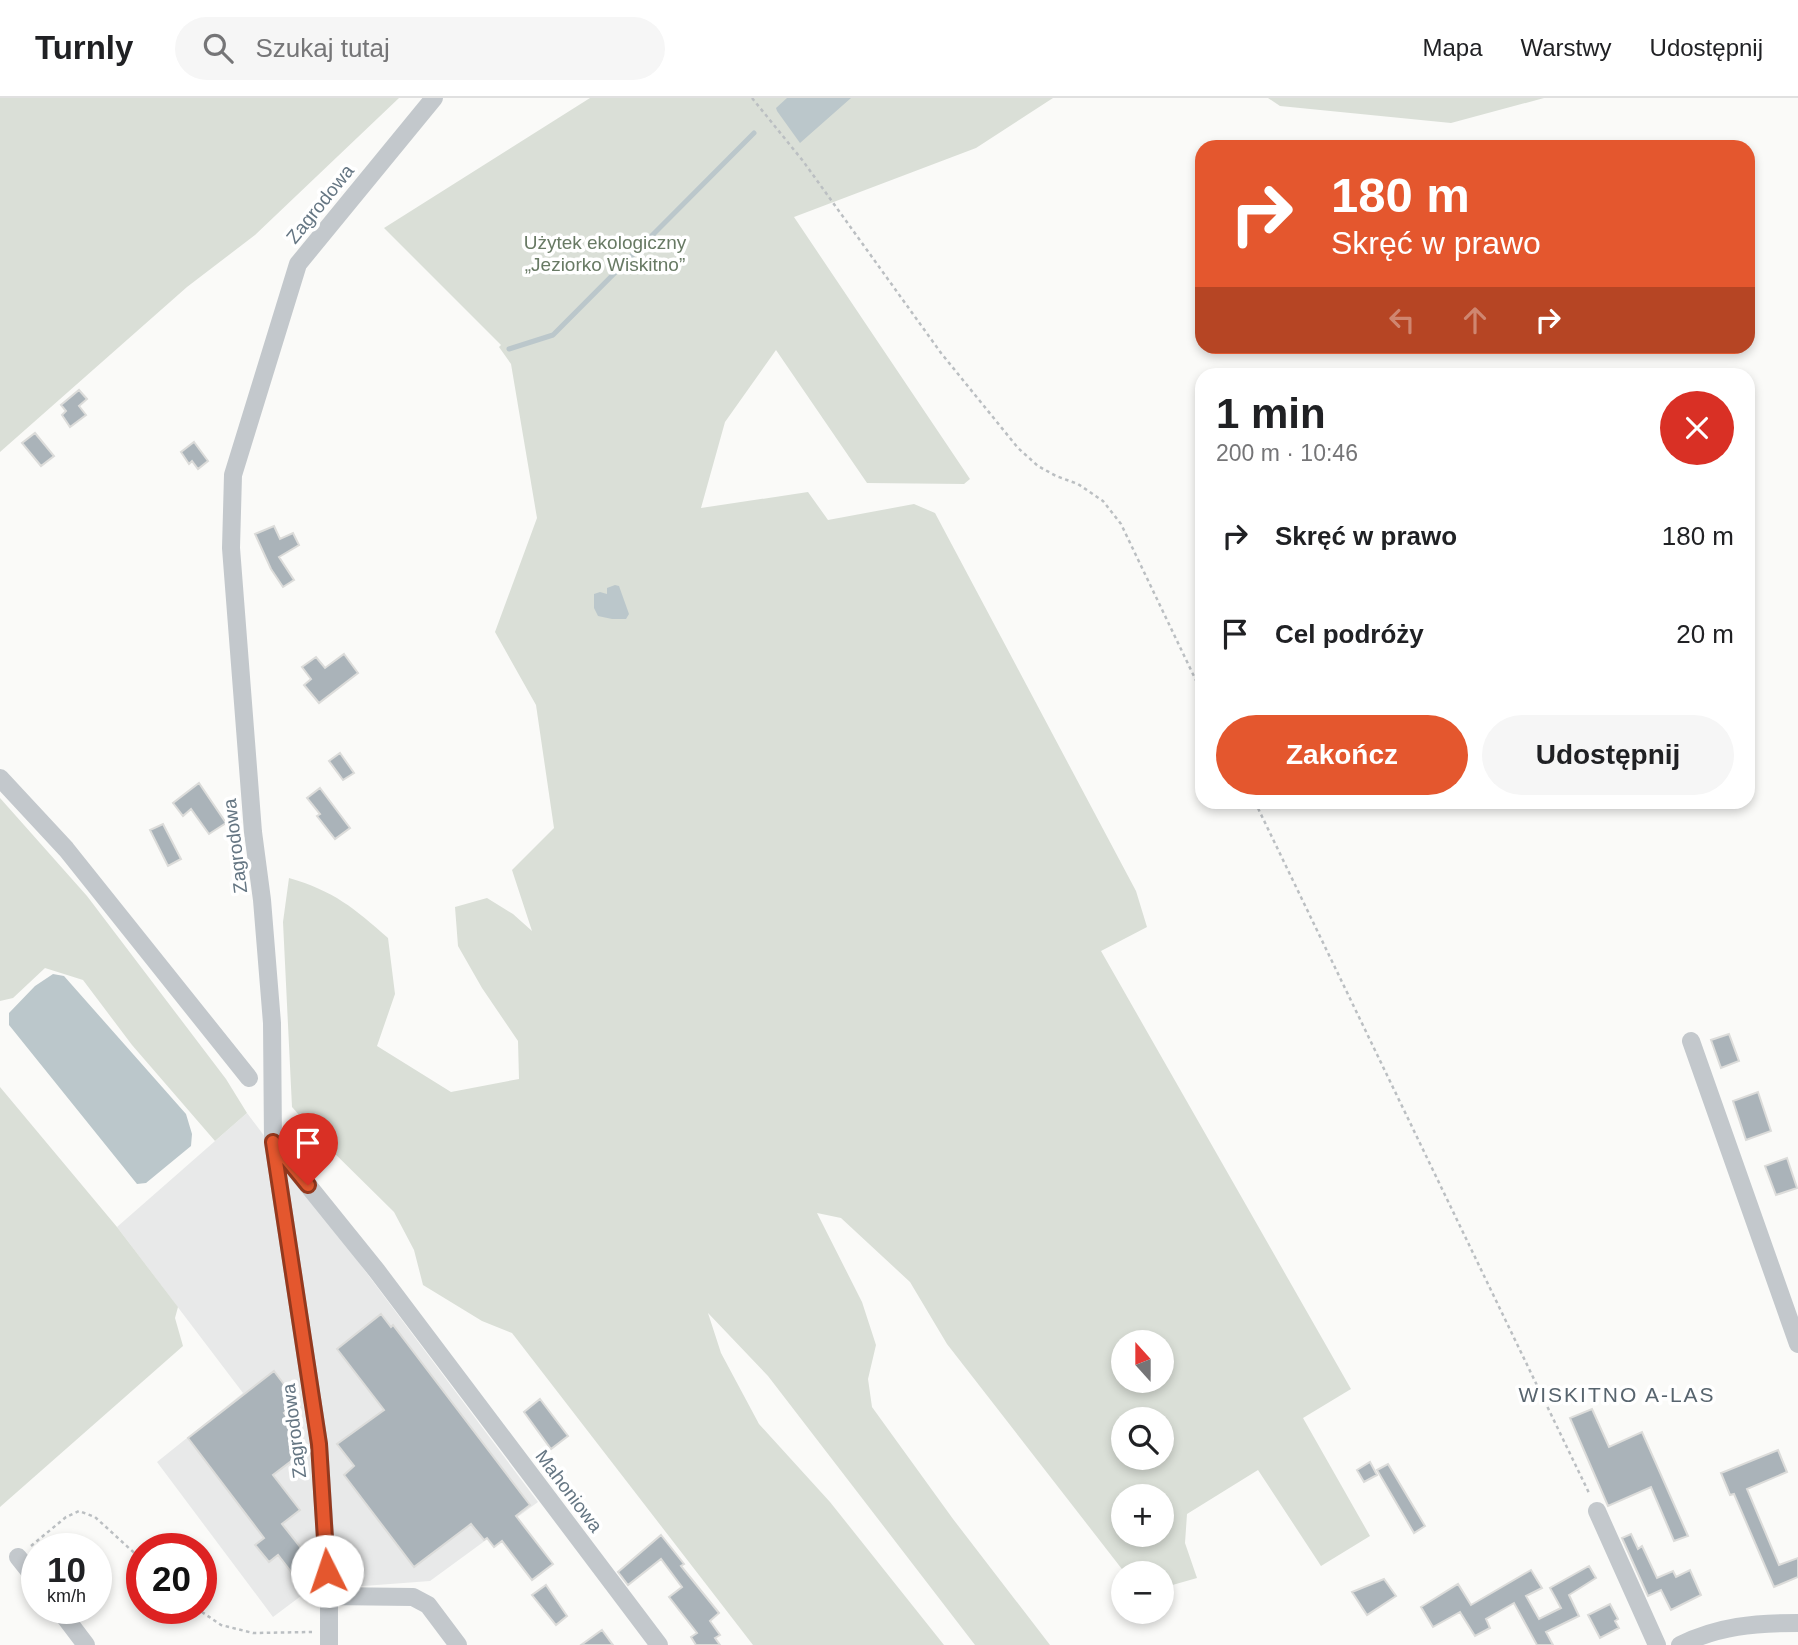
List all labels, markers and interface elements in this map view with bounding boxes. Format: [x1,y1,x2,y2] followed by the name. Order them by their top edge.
[175,17,665,80] search box
[35,29,133,66] text: Turnly
[199,29,237,67] icon: search
[255,33,390,63] text: Szukaj tutaj
[1422,34,1482,61] text: Mapa
[1520,34,1612,61] text: Warstwy
[1650,34,1763,61] text: Udostępnij
[282,160,358,248] street label: Zagrodowa
[1216,168,1307,259] icon: right
[1331,168,1470,222] text: 180 m
[1331,225,1541,261] text: Skręć w prawo
[524,232,687,275] park label: Użytek ekologiczny „Jeziorko Wiskitno”
[1383,301,1421,339] icon: left
[1456,301,1494,339] icon: ahead
[1529,301,1567,339] icon: right
[1216,390,1326,437] text: 1 min
[1660,391,1734,465] button: close
[1216,440,1358,466] text: 200 m · 10:46
[1216,517,1254,555] icon: right
[1275,521,1457,551] text: Skręć w prawo
[1662,521,1734,551] text: 180 m
[1216,615,1254,653] icon: arrive
[1275,619,1424,649] text: Cel podróży
[1676,619,1734,649] text: 20 m
[1216,715,1468,795] button: Zakończ
[1482,715,1734,795] button: Udostępnij
[219,797,251,894] street label: Zagrodowa
[278,1113,338,1185] pin
[289,1124,327,1162] icon: arrive
[1111,1330,1174,1393] north arrow
[1111,1330,1174,1624] map controls
[278,1382,310,1479] street label: Zagrodowa
[1518,1383,1716,1406] district label: WISKITNO A-LAS
[1111,1407,1174,1470] button: search
[531,1446,607,1536] street label: Mahoniowa
[1111,1484,1174,1547] button: +
[126,1533,217,1624] speed limit sign: 20
[290,1534,364,1608] position arrow
[47,1550,86,1589] text: 10
[1111,1561,1174,1624] button: −
[47,1586,86,1606] text: km/h

